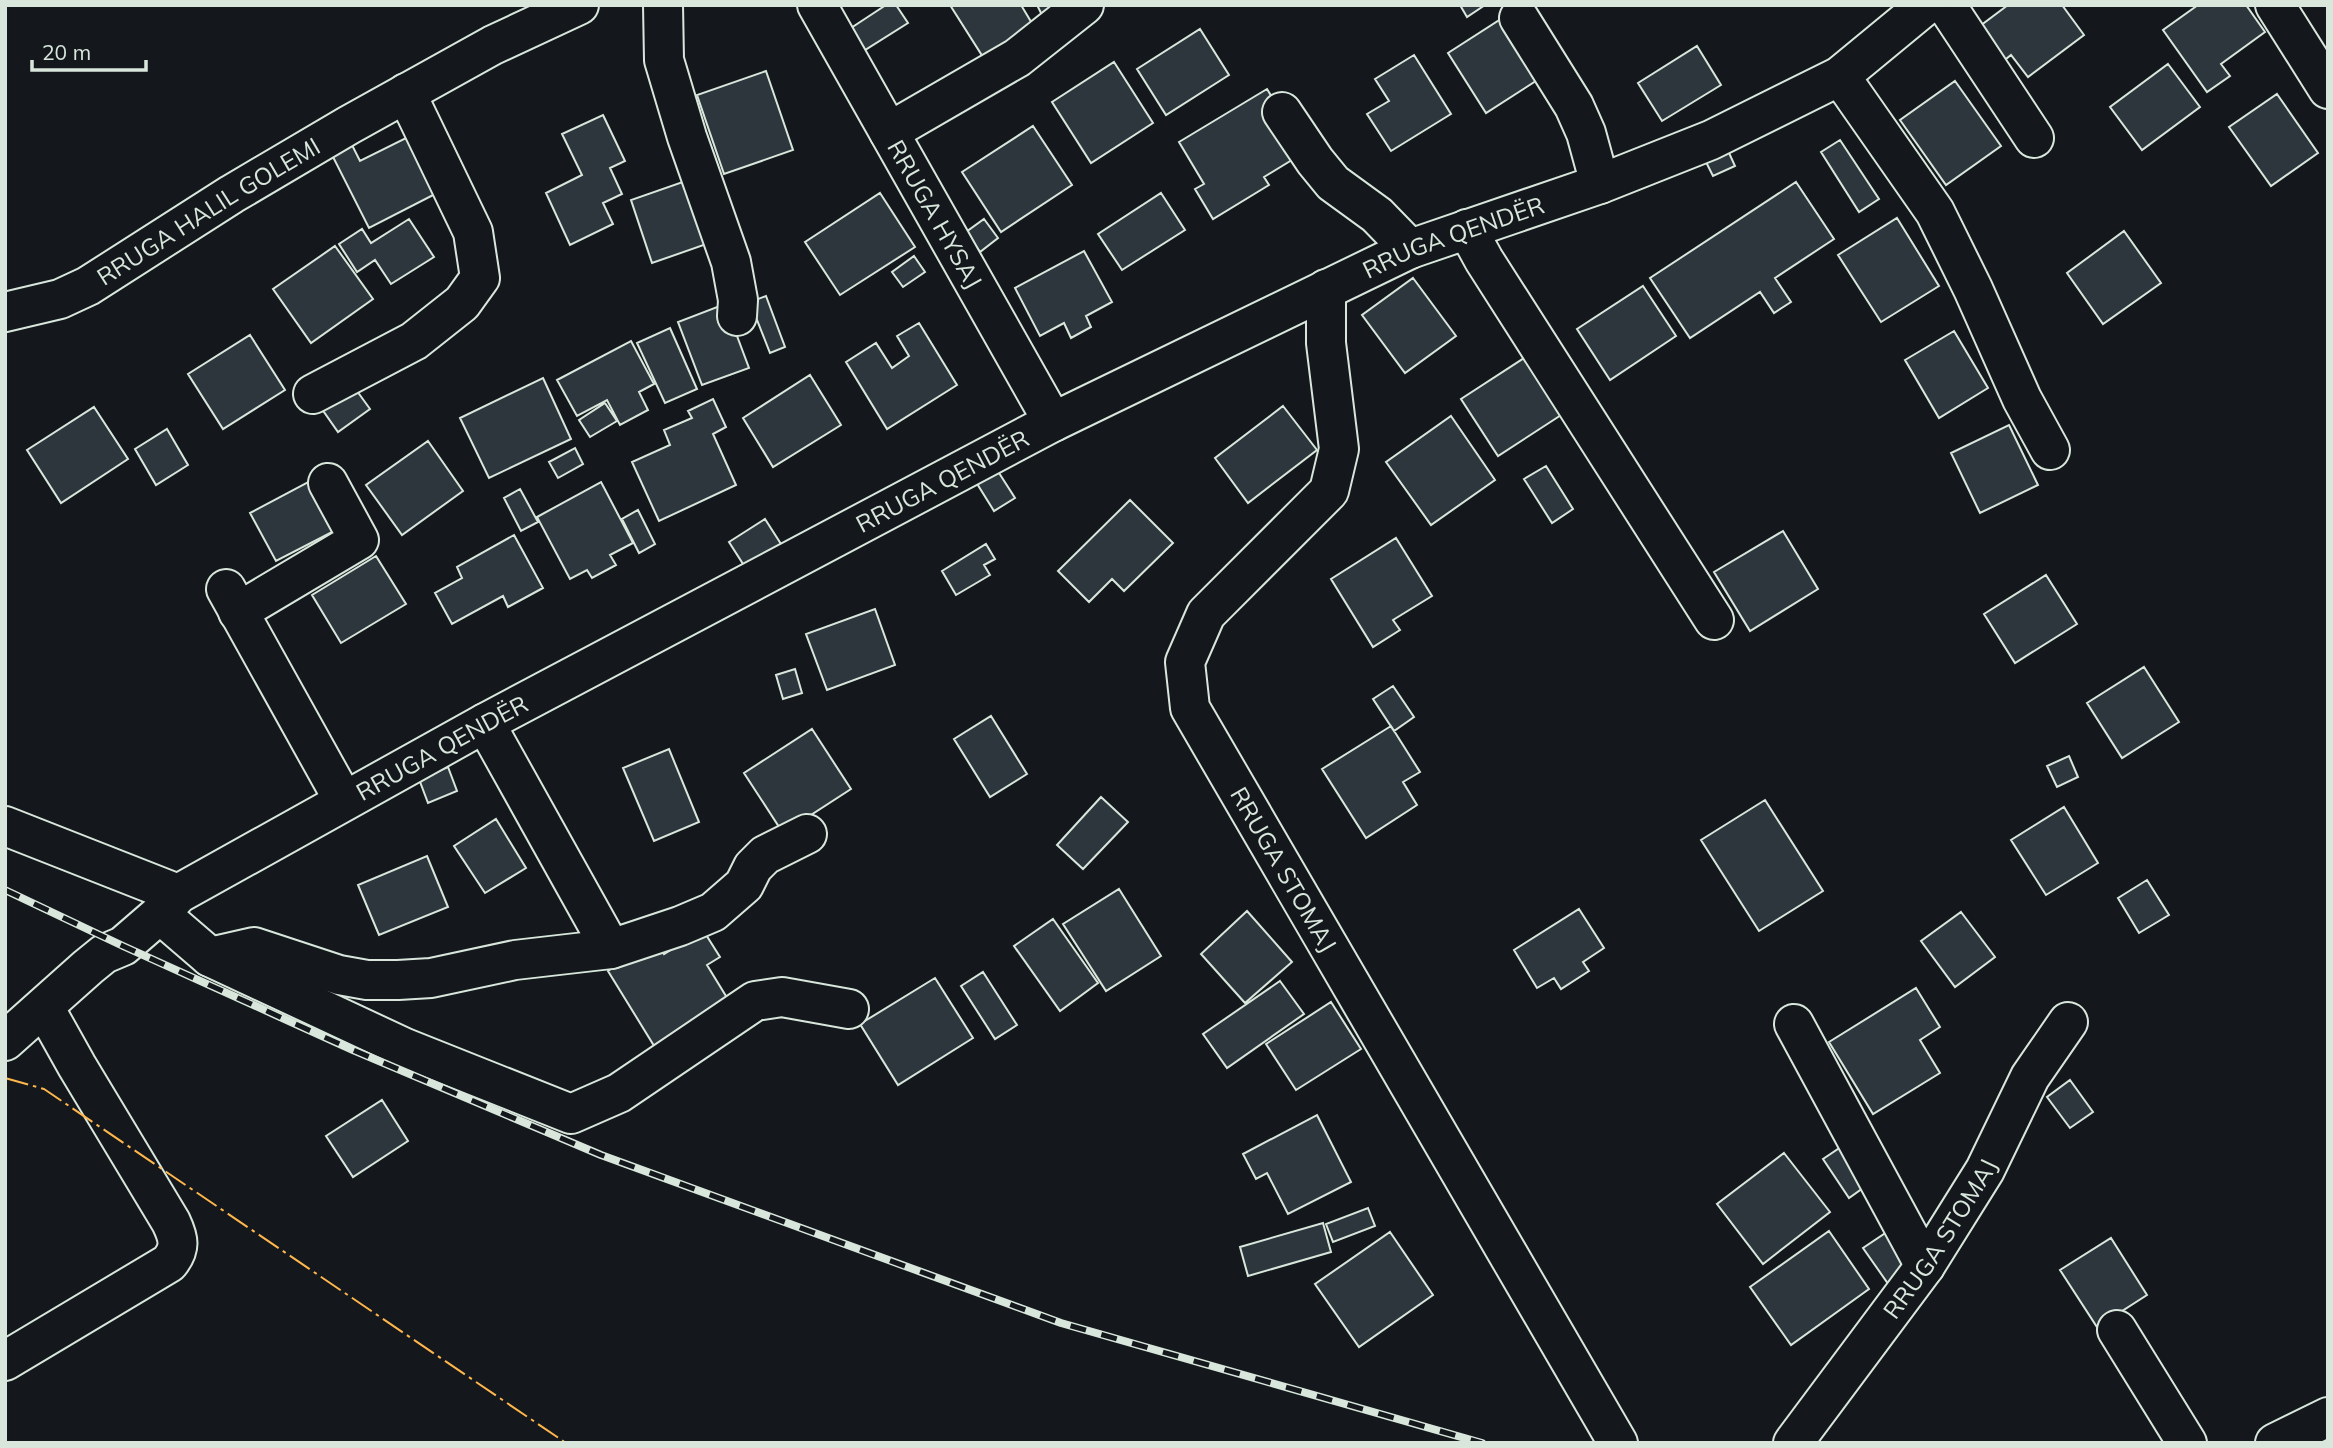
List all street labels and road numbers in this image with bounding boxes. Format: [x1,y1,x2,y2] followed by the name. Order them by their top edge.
[91,131,325,292] street label: RRUGA HALIL GOLEMI
[881,134,989,293] street label: RRUGA HYSAJ
[1358,189,1548,285] street label: RRUGA QENDËR
[851,423,1034,539] street label: RRUGA QENDËR
[351,688,533,807] street label: RRUGA QENDËR
[1224,781,1343,957] street label: RRUGA STOMAJ
[1876,1154,2003,1324] street label: RRUGA STOMAJ

